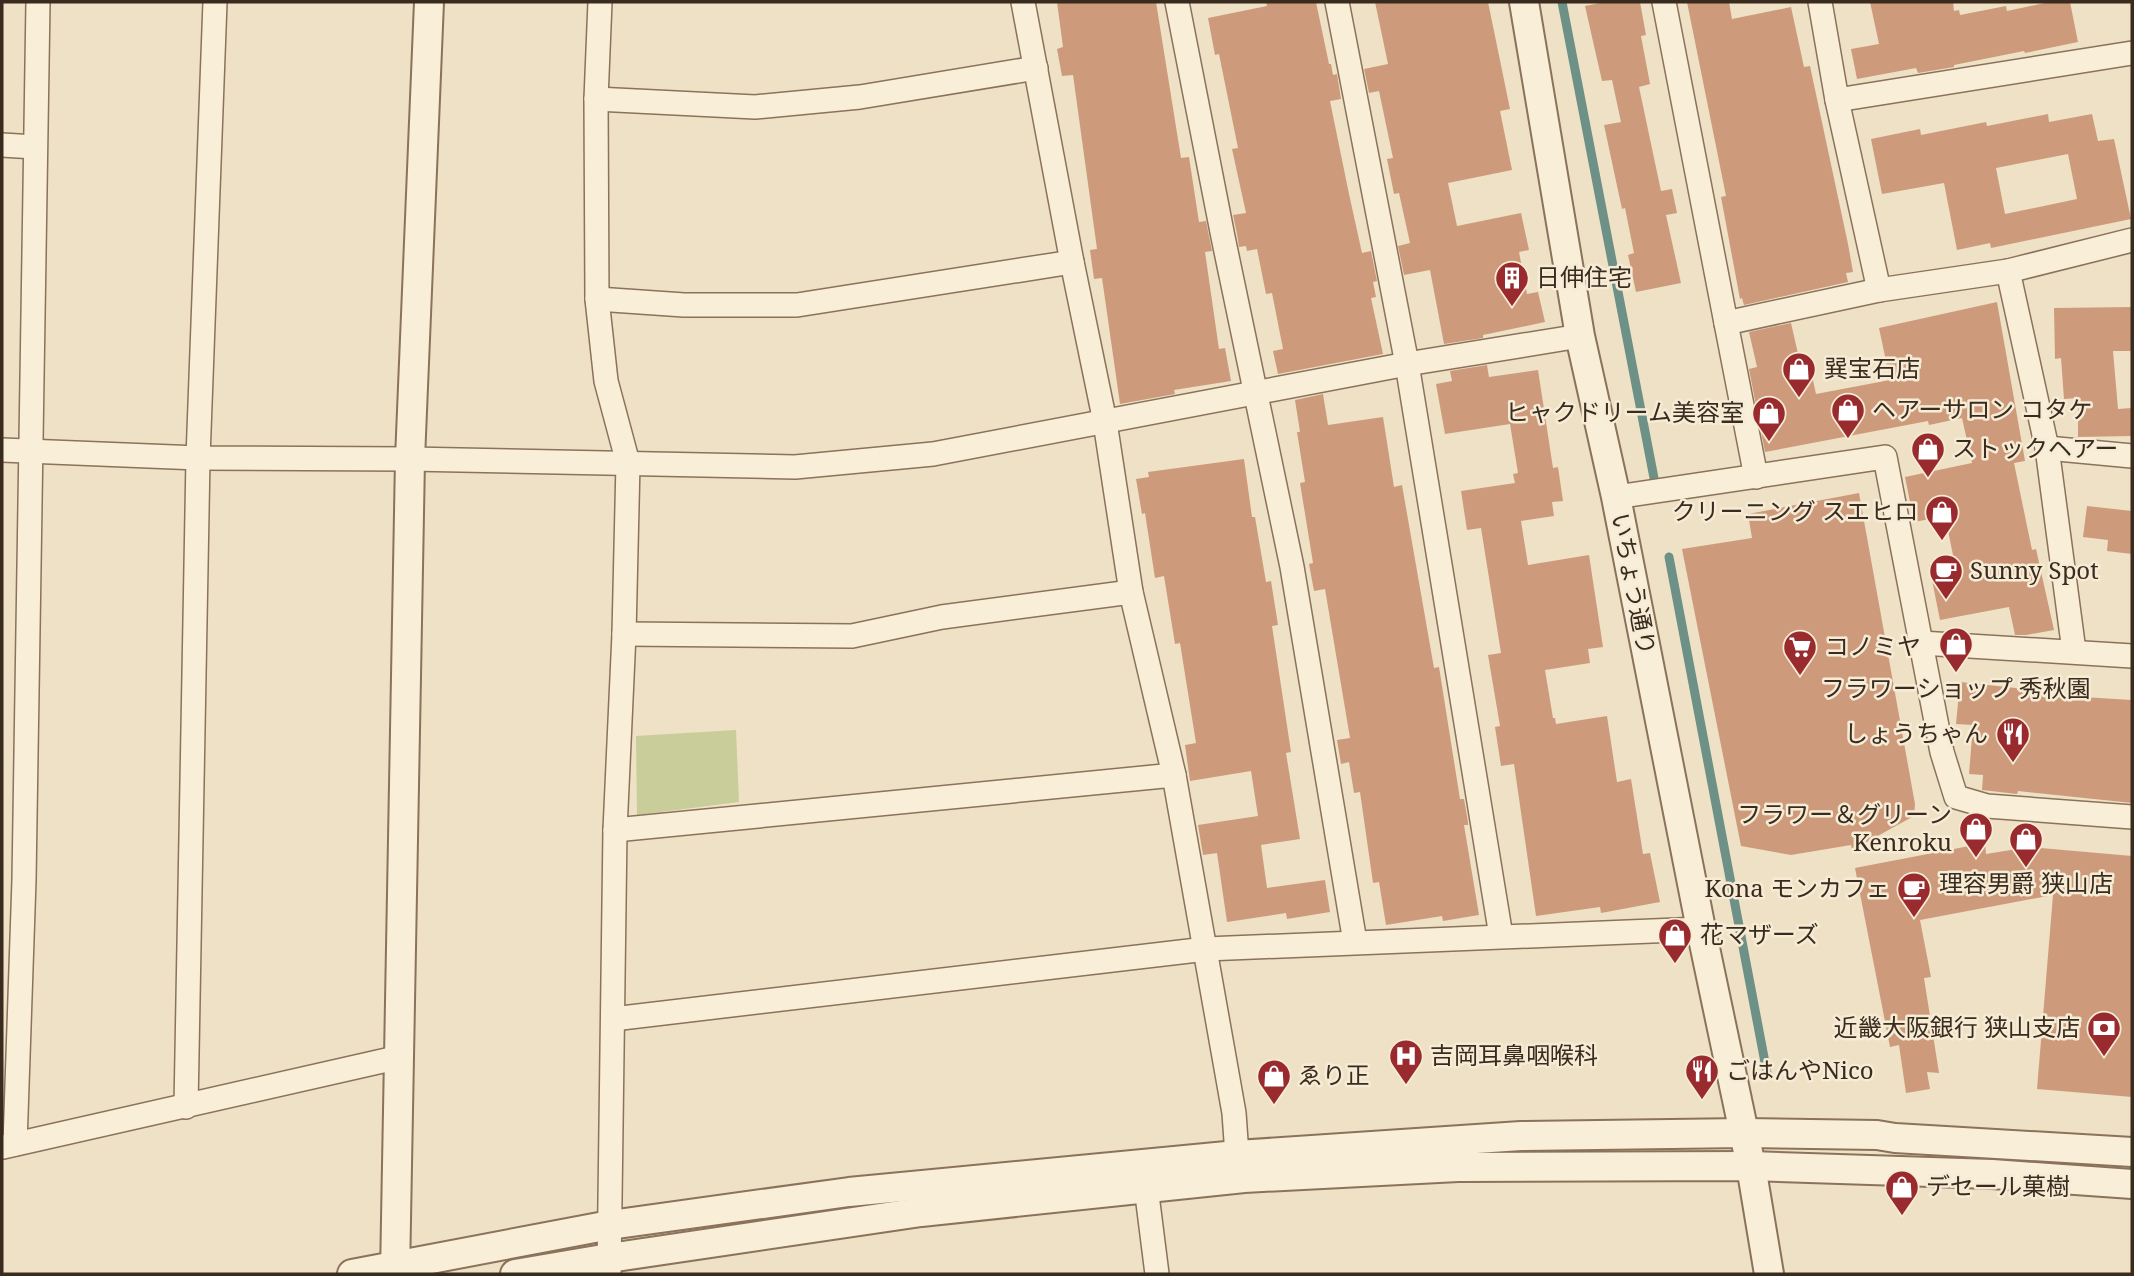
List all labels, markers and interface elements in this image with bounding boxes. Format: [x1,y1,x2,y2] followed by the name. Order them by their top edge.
[1493,259,1531,308] building icon: 日伸住宅
[1536,260,1632,293] place label: 日伸住宅
[1780,350,1818,399] shop icon: 巽宝石店
[1824,351,1920,384] place label: 巽宝石店
[1829,391,1867,440] shop icon: ヘアーサロン コタケ
[1872,392,2092,425] place label: ヘアーサロン コタケ
[1750,394,1788,443] shop icon: ヒャクドリーム美容室
[1505,395,1744,428] place label: ヒャクドリーム美容室
[1909,430,1947,479] shop icon: ストックヘアー
[1952,431,2119,464] place label: ストックヘアー
[1923,493,1961,542] shop icon: クリーニング スエヒロ
[1672,494,1918,527] place label: クリーニング スエヒロ
[1605,510,1664,658] street label: いちょう通り
[1927,552,1965,601] cafe icon: Sunny Spot
[1970,553,2099,586] place label: Sunny Spot
[1937,625,1975,674] shop icon: フラワーショップ 秀秋園
[1781,628,1819,677] supermarket icon: コノミヤ
[1825,629,1921,662] place label: コノミヤ
[1821,671,2091,704] place label: フラワーショップ 秀秋園
[1994,715,2032,764] restaurant icon: しょうちゃん
[1844,716,1988,749] place label: しょうちゃん
[1737,797,1952,858] place label: フラワー＆グリーン Kenroku
[1957,810,1995,859] shop icon: フラワー＆グリーン Kenroku
[2007,820,2045,869] shop icon: 理容男爵 狭山店
[1939,866,2113,899] place label: 理容男爵 狭山店
[1895,870,1933,919] cafe icon: Kona モンカフェ
[1705,871,1890,904] place label: Kona モンカフェ
[1656,916,1694,965] shop icon: 花マザーズ
[1700,917,1819,950] place label: 花マザーズ
[2085,1009,2123,1058] bank icon: 近畿大阪銀行 狭山支店
[1834,1010,2080,1043] place label: 近畿大阪銀行 狭山支店
[1387,1037,1425,1086] hospital icon: 吉岡耳鼻咽喉科
[1430,1038,1598,1071] place label: 吉岡耳鼻咽喉科
[1683,1052,1721,1101] restaurant icon: ごはんやNico
[1726,1053,1874,1086] place label: ごはんやNico
[1255,1057,1293,1106] shop icon: ゑり正
[1298,1058,1370,1091] place label: ゑり正
[1883,1168,1921,1217] shop icon: デセール菓樹
[1926,1169,2070,1202] place label: デセール菓樹

